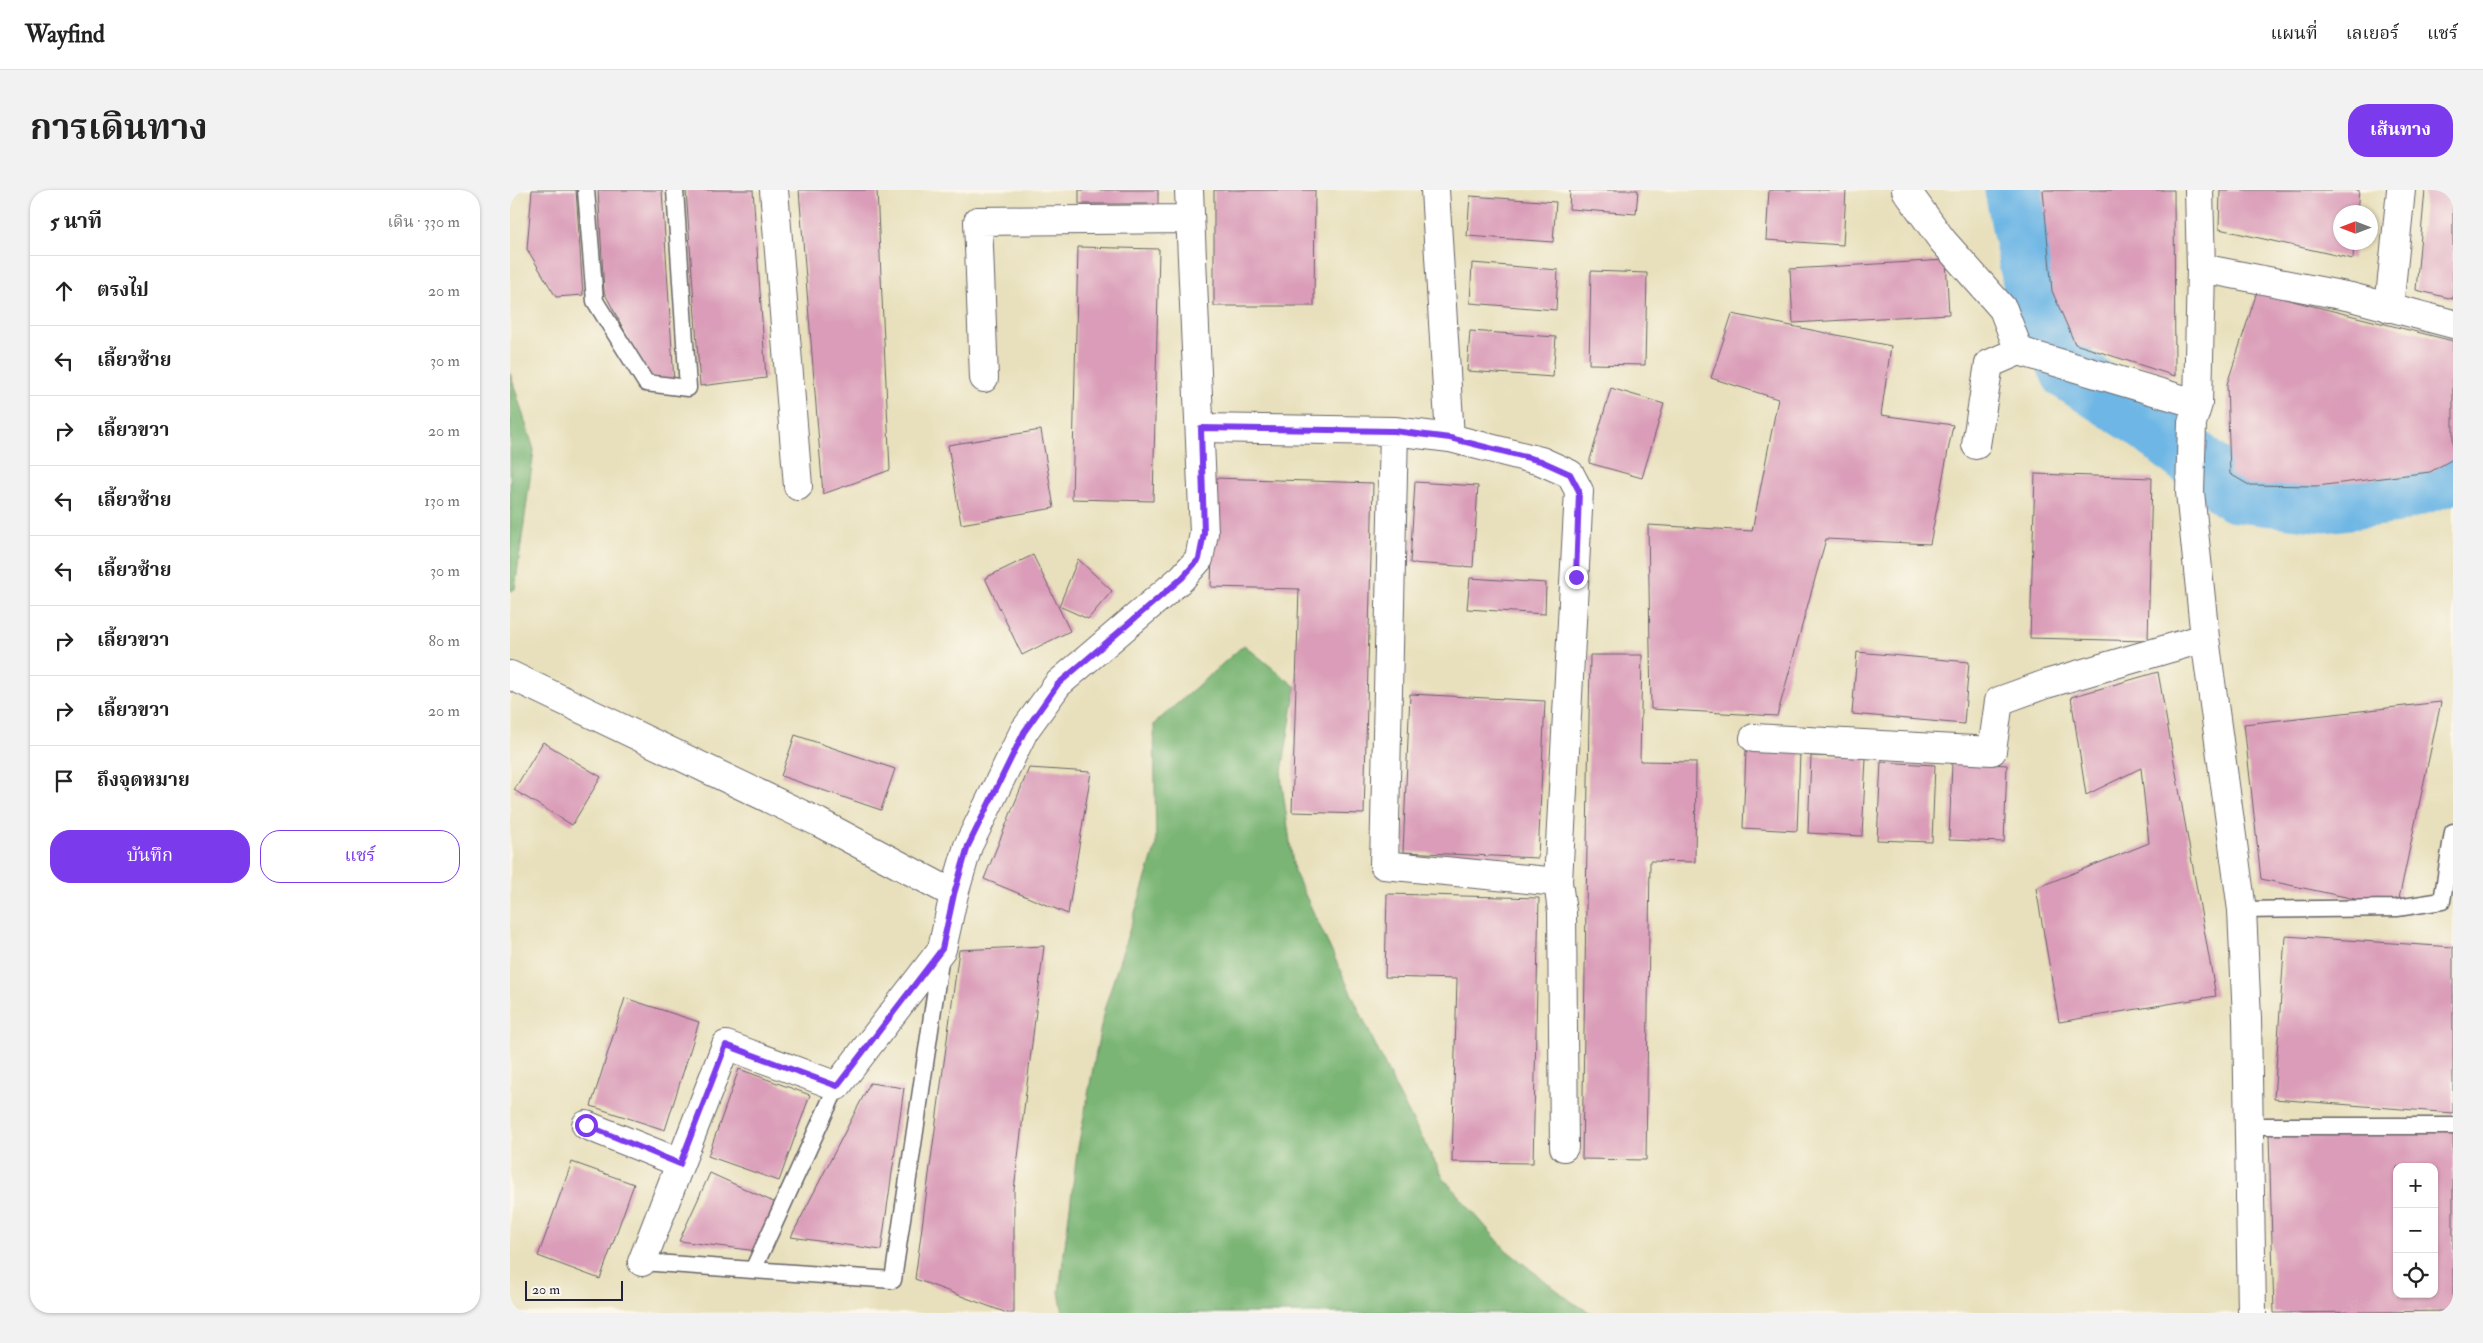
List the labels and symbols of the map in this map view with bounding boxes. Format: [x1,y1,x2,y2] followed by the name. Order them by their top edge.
[2333,205,2378,250] north arrow
[1565,566,1588,589] route end
[575,1114,598,1137] route start
[525,1278,622,1301] scale bar

